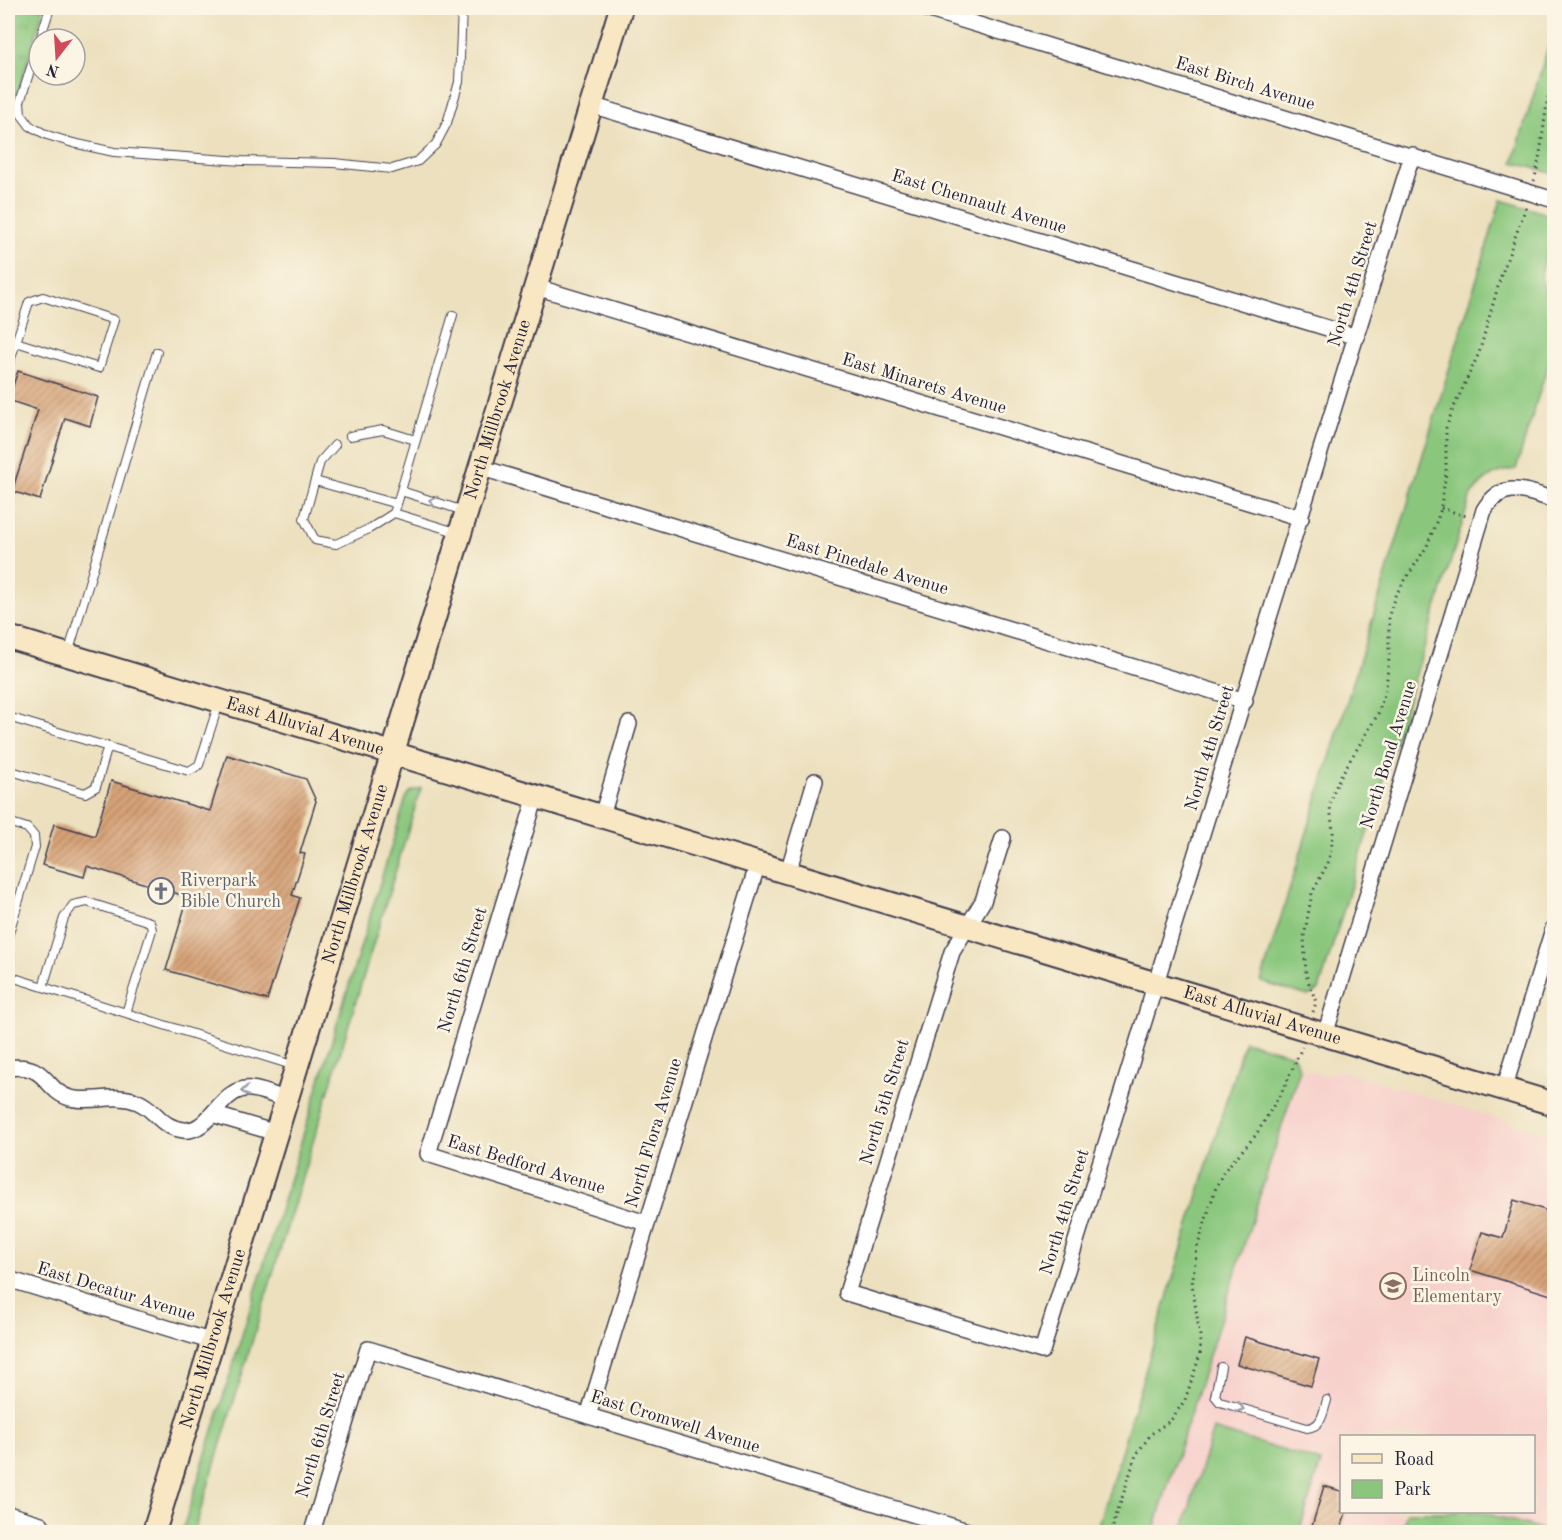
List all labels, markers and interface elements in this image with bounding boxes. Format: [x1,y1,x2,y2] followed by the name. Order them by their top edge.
[27,27,87,87] north arrow
[1173,54,1317,114] street label: East Birch Avenue
[44,60,61,79] text: N
[889,167,1069,237] street label: East Chennault Avenue
[1325,219,1381,349] street label: North 4th Street
[462,317,534,502] street label: North Millbrook Avenue
[840,350,1008,418] street label: East Minarets Avenue
[428,496,439,508] one-way arrow
[783,532,951,598] street label: East Pinedale Avenue
[1358,679,1420,831] street label: North Bond Avenue
[1182,683,1238,813] street label: North 4th Street
[224,694,386,759] street label: East Alluvial Avenue
[320,782,392,966] street label: North Millbrook Avenue
[180,872,281,911] place label: Riverpark Bible Church
[146,876,176,906] church icon: Riverpark Bible Church
[435,905,491,1035] street label: North 6th Street
[1181,983,1343,1048] street label: East Alluvial Avenue
[857,1037,913,1167] street label: North 5th Street
[623,1056,685,1210] street label: North Flora Avenue
[240,1084,249,1097] one-way arrow
[445,1132,607,1198] street label: East Bedford Avenue
[1037,1147,1093,1277] street label: North 4th Street
[177,1247,249,1431] street label: North Millbrook Avenue
[34,1259,198,1325] street label: East Decatur Avenue
[1412,1267,1502,1306] place label: Lincoln Elementary
[1378,1271,1408,1301] school or university icon: Lincoln Elementary
[293,1370,349,1500] street label: North 6th Street
[588,1388,762,1456] street label: East Cromwell Avenue
[1234,1401,1245,1413] one-way arrow
[1340,1435,1535,1513] legend
[1394,1451,1434,1469] text: Road
[1394,1481,1431,1499] text: Park

